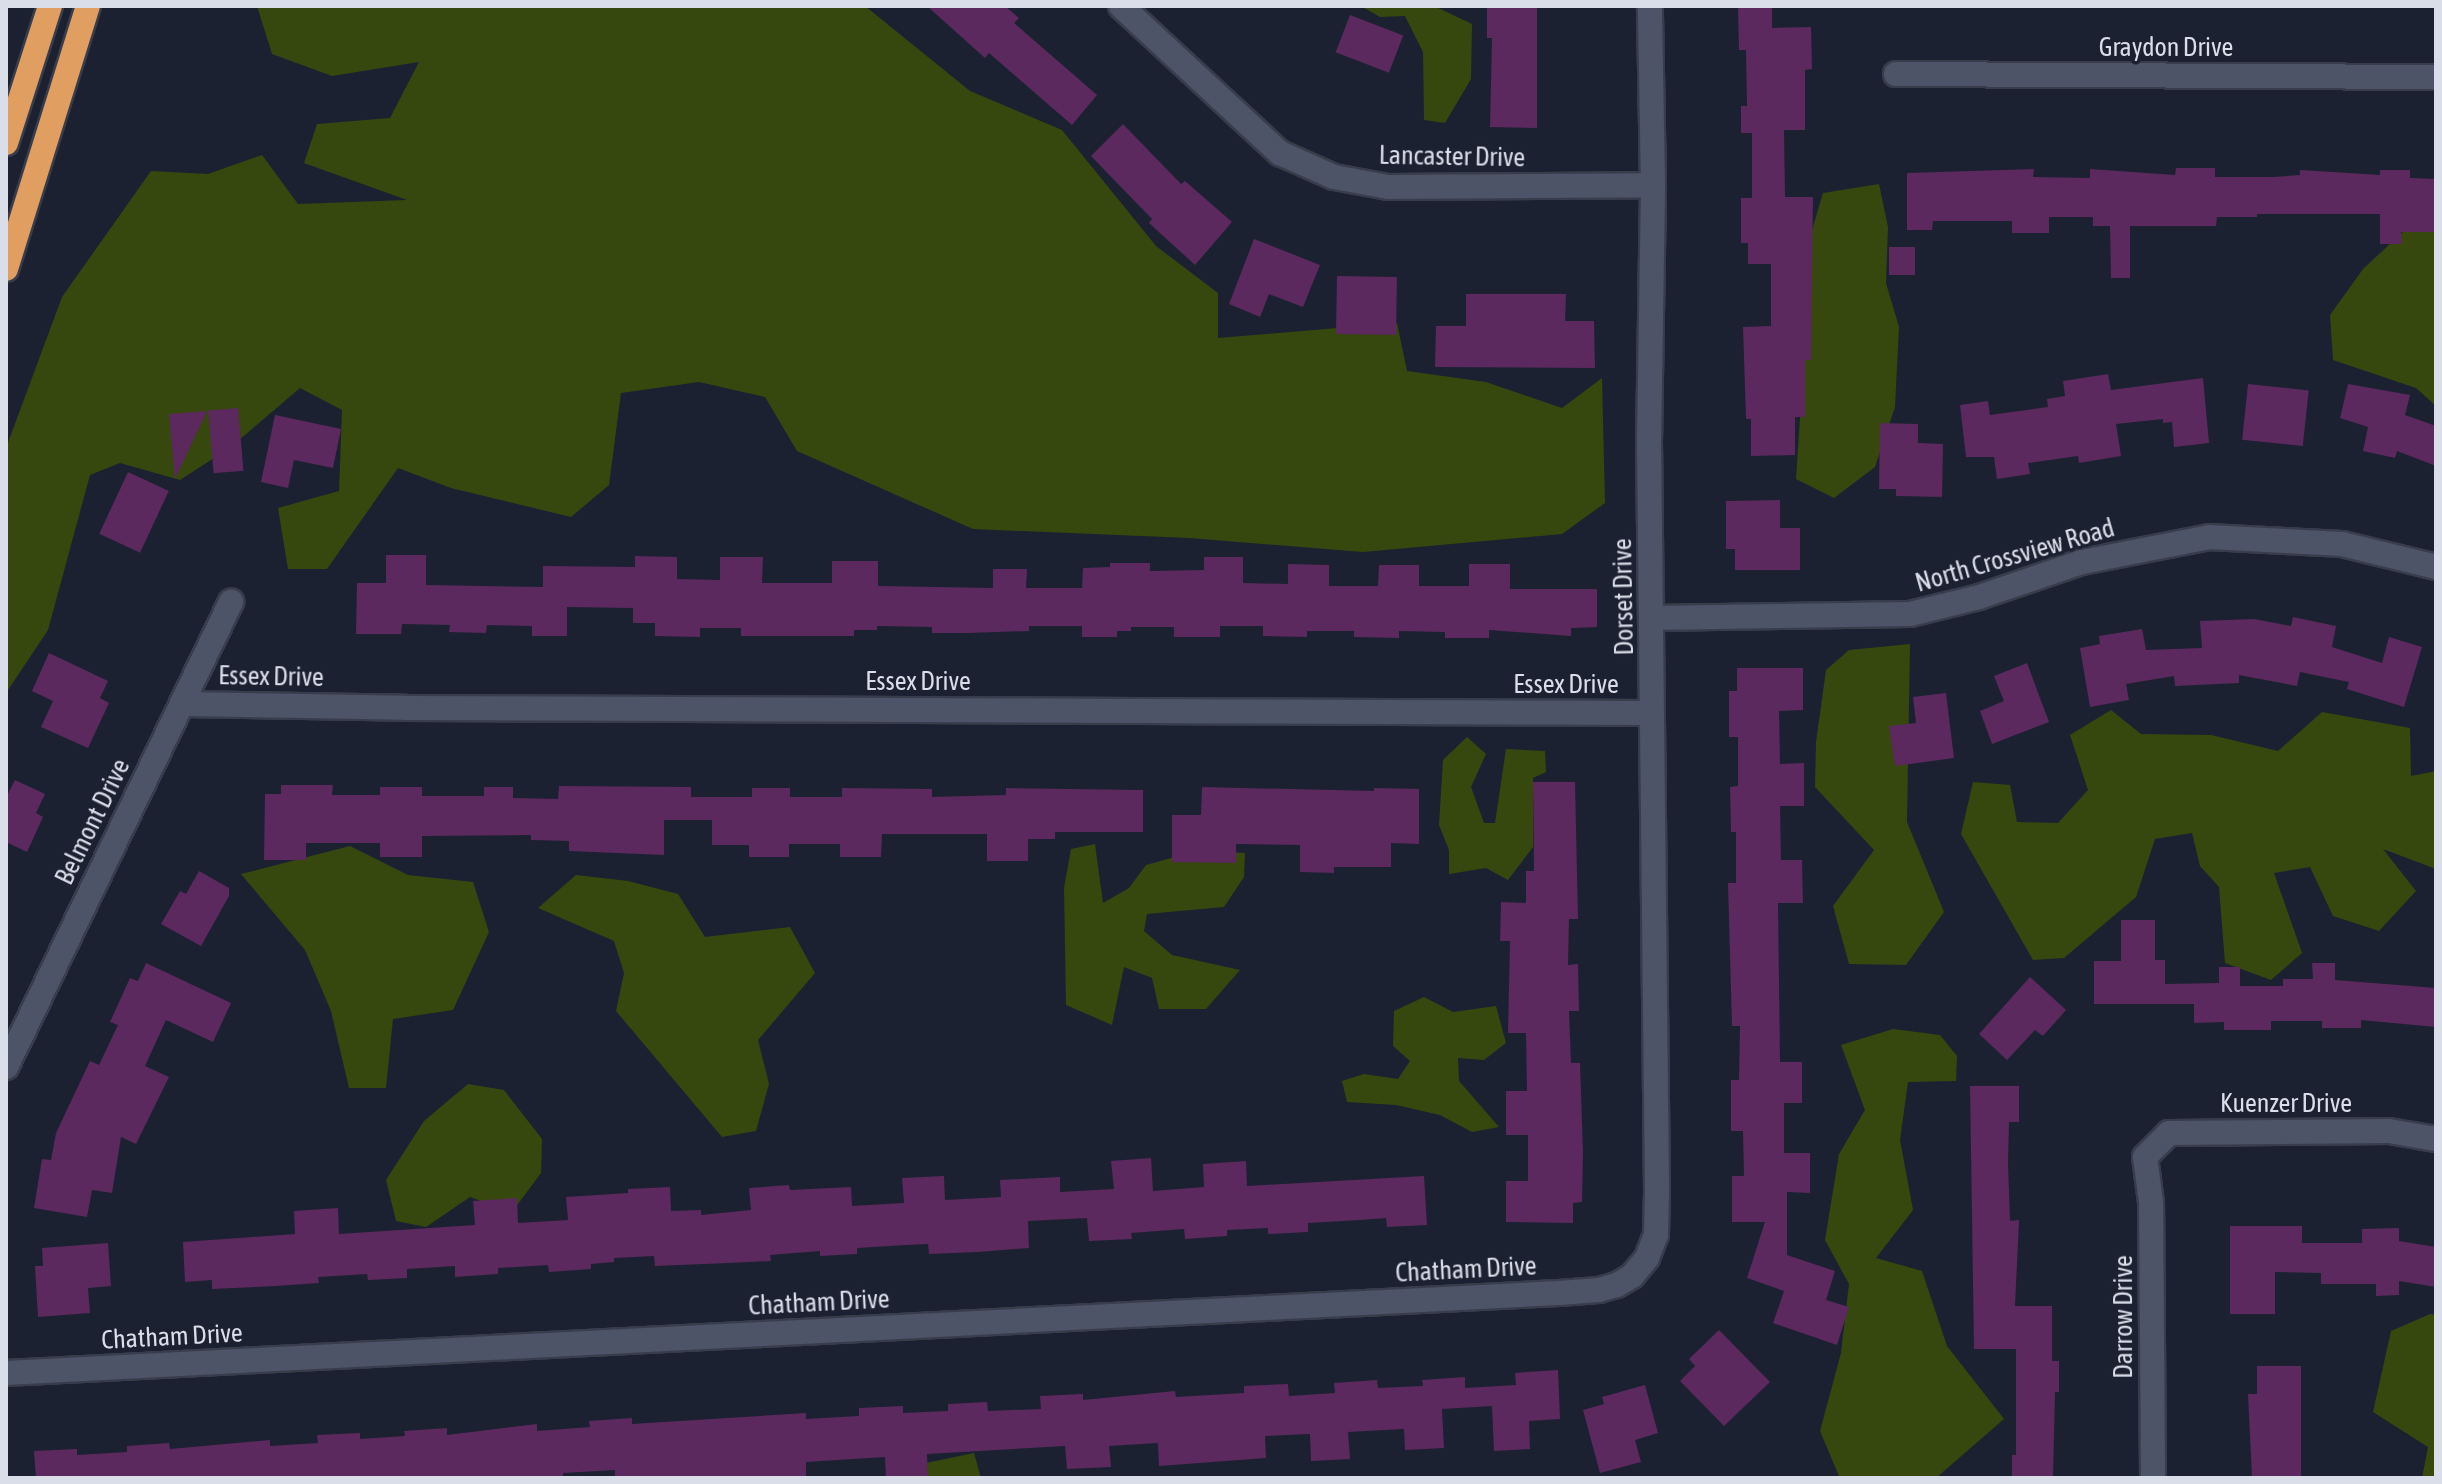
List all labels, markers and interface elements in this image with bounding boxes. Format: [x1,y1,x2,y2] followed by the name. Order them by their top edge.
[2099,32,2233,64] street label: Graydon Drive
[1379,140,1525,174] street label: Lancaster Drive
[1912,513,2118,599] street label: North Crossview Road
[1607,538,1641,656] street label: Dorset Drive
[218,660,324,694] street label: Essex Drive
[865,666,971,698] street label: Essex Drive
[1513,669,1619,701] street label: Essex Drive
[49,754,137,890] street label: Belmont Drive
[2220,1088,2352,1120] street label: Kuenzer Drive
[1395,1251,1537,1289] street label: Chatham Drive
[2108,1255,2140,1379] street label: Darrow Drive
[748,1284,890,1322] street label: Chatham Drive
[101,1318,243,1356] street label: Chatham Drive

